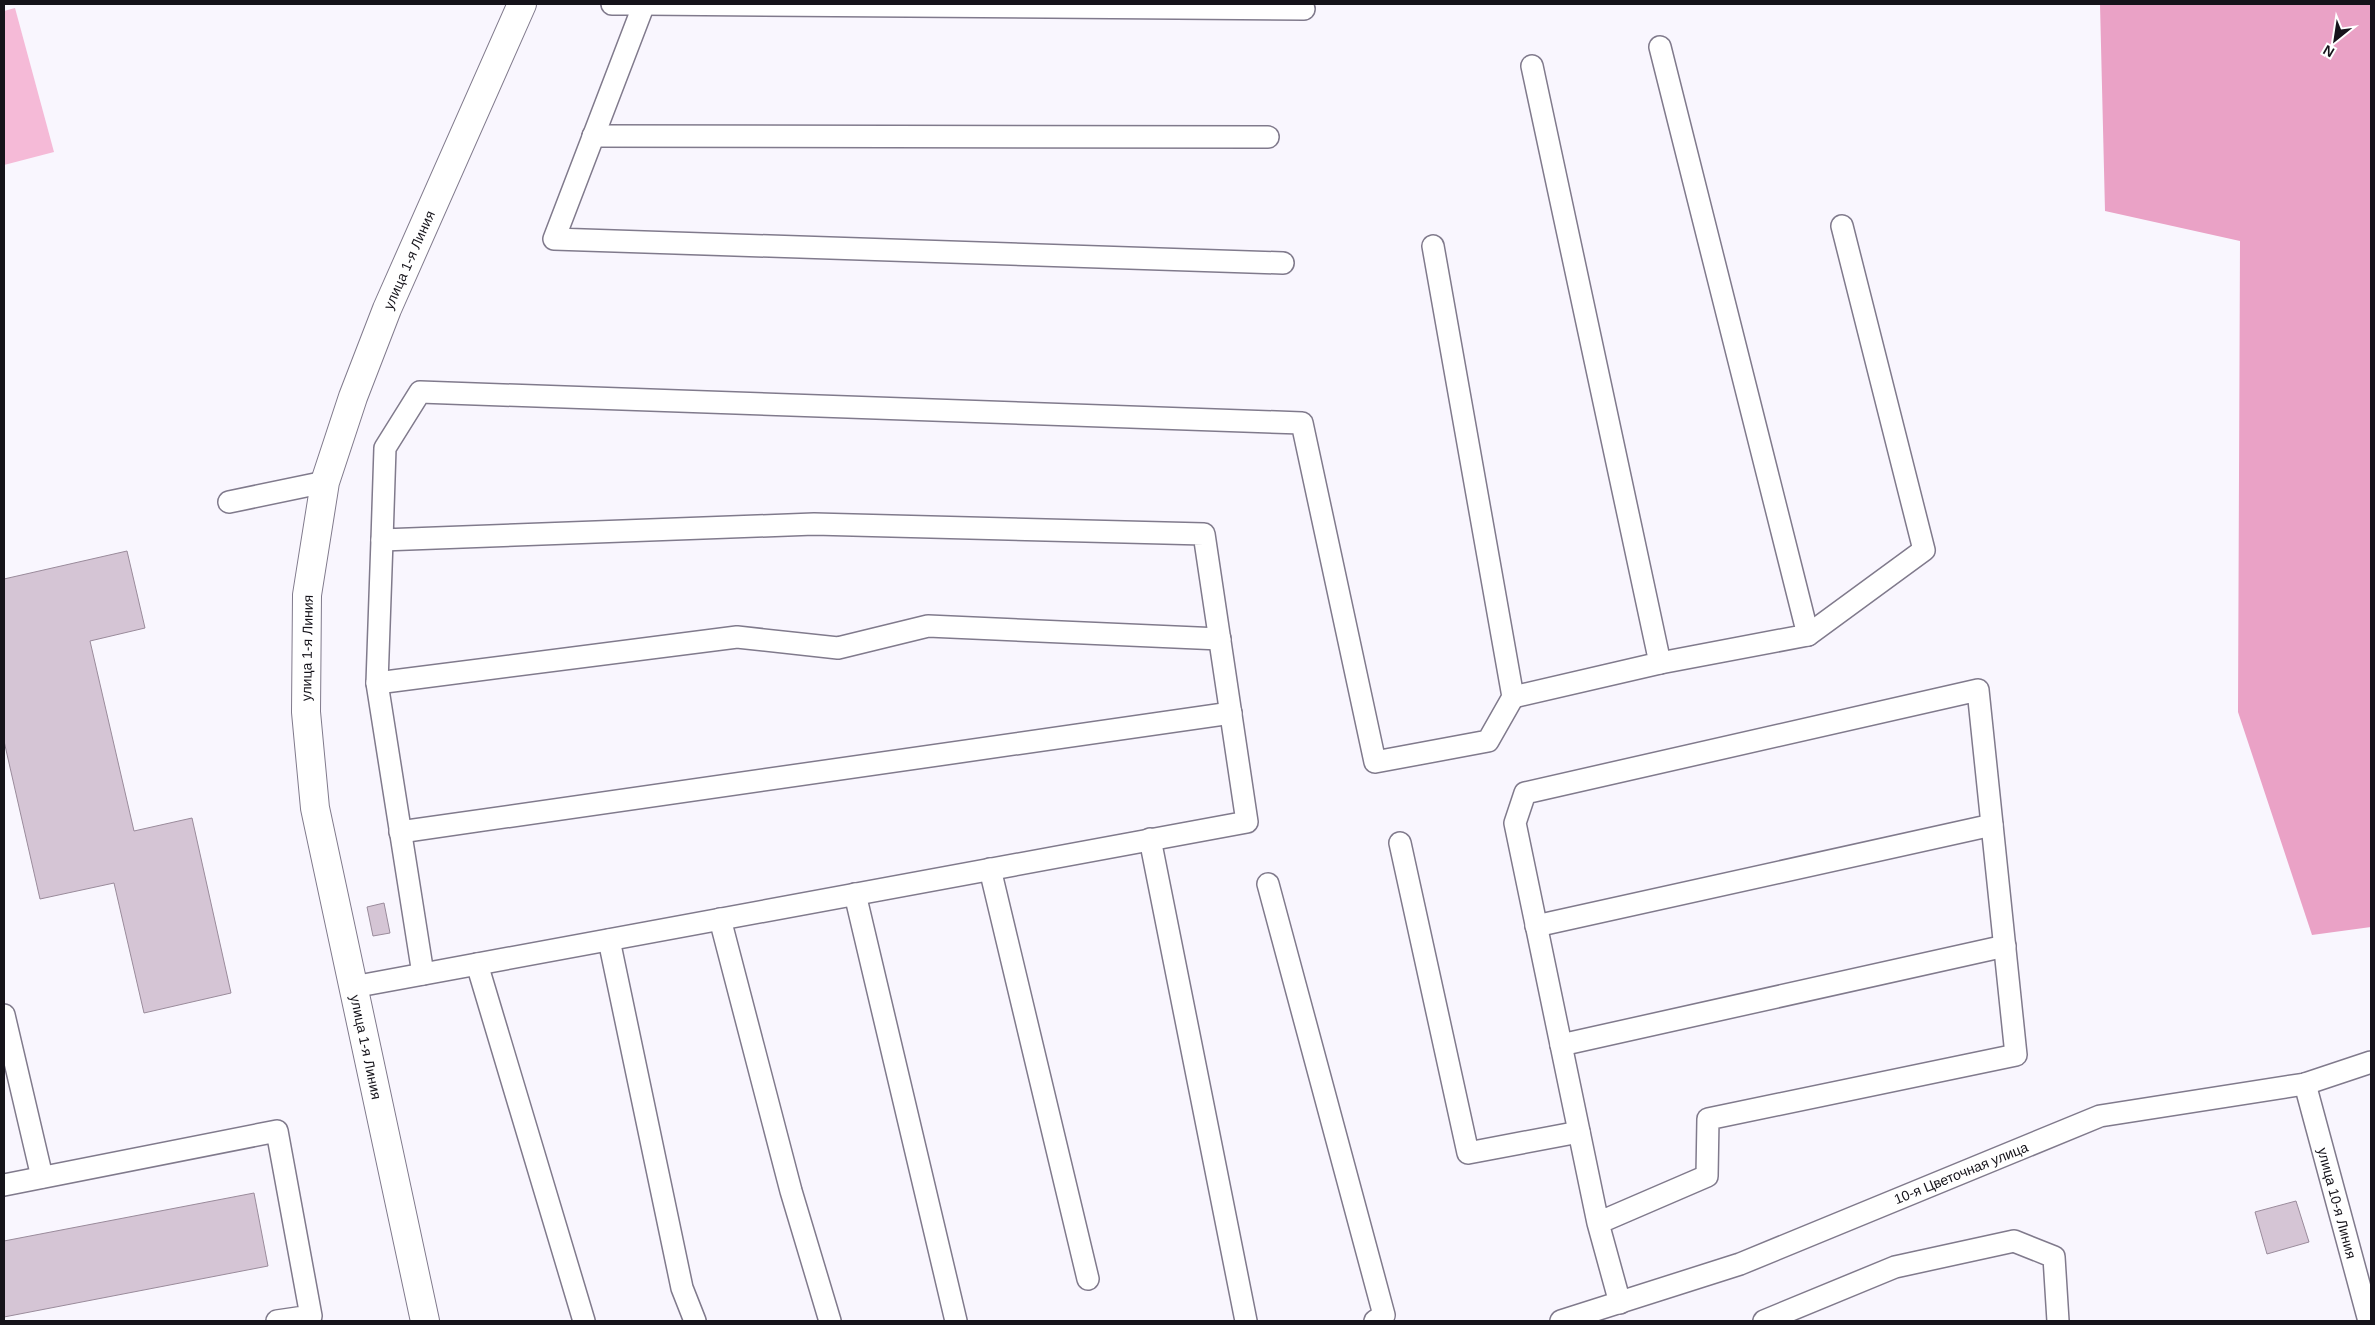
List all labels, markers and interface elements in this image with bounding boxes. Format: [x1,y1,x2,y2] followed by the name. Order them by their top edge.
[2310,15,2360,65] north arrow
[2320,42,2337,61] text: N
[380,208,438,312] street label: улица 1-я Линия
[298,595,316,701] street label: улица 1-я Линия
[347,993,385,1101] street label: улица 1-я Линия
[1892,1139,2031,1207] street label: 10-я Цветочная улица
[2314,1146,2360,1260] street label: улица 10-я Линия

